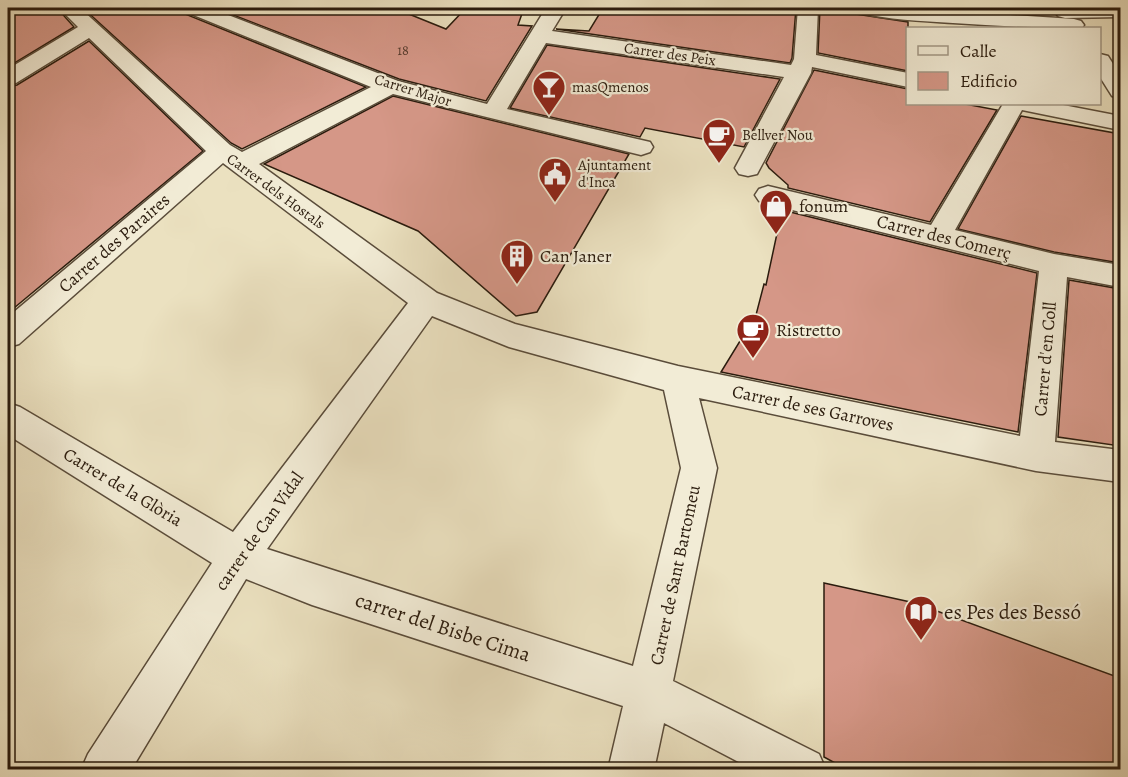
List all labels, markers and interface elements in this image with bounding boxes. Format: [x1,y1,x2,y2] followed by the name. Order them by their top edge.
[906,27,1101,105] legend
[623,38,717,70] street label: Carrer des Peix
[960,39,997,63] text: Calle
[397,41,409,60] house number: 18
[372,69,454,111] street label: Carrer Major
[531,69,567,116] bar icon: masQmenos
[960,69,1017,93] text: Edificio
[572,77,649,97] place label: masQmenos
[701,117,737,164] cafe icon: Bellver Nou
[742,125,814,145] place label: Bellver Nou
[223,149,329,233] street label: Carrer dels Hostals
[577,155,651,192] place label: Ajuntament d'Inca
[537,156,573,203] public building icon: Ajuntament d'Inca
[53,188,175,298] street label: Carrer des Paraires
[758,188,794,235] shop icon: fonum
[799,194,848,218] place label: fonum
[874,209,1014,265] street label: Carrer des Comerç
[499,238,535,285] building icon: Can Janer
[540,244,612,268] place label: Can Janer
[1028,300,1062,417] street label: Carrer d'en Coll
[735,312,771,359] cafe icon: Ristretto
[776,318,841,342] place label: Ristretto
[730,379,896,437] street label: Carrer de ses Garroves
[59,442,188,532] street label: Carrer de la Glòria
[209,466,309,595] street label: carrer de Can Vidal
[644,482,706,667] street label: Carrer de Sant Bartomeu
[352,585,534,669] street label: carrer del Bisbe Cima
[903,594,939,641] library icon: es Pes des Bessó
[944,598,1081,626] place label: es Pes des Bessó

